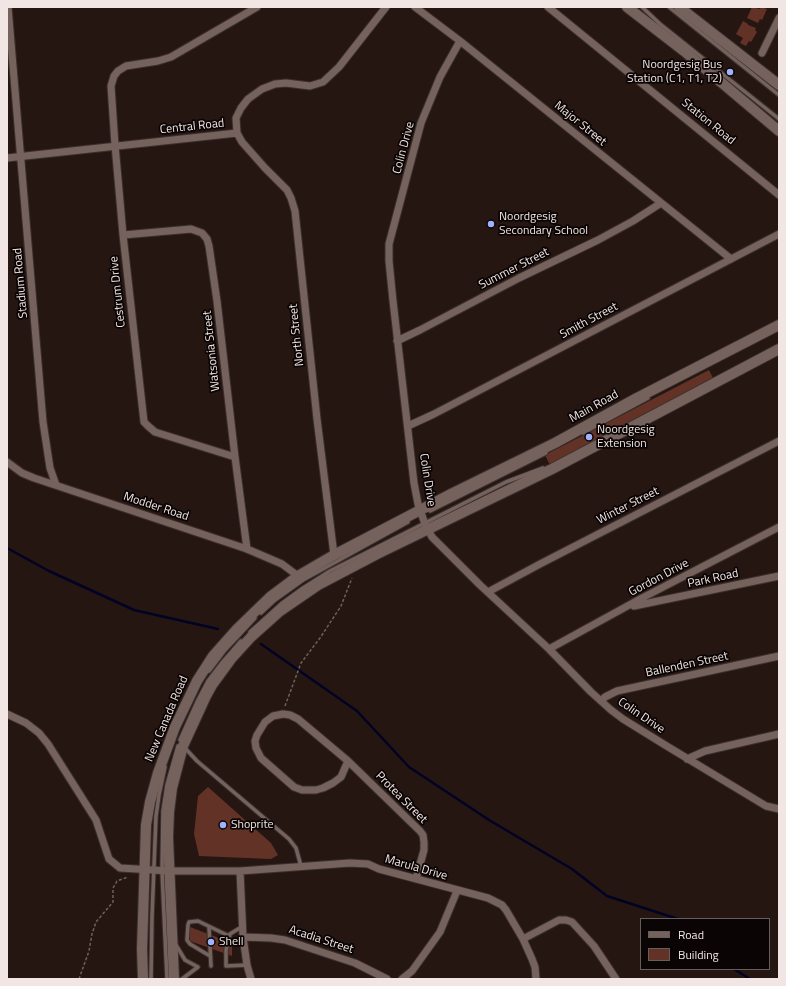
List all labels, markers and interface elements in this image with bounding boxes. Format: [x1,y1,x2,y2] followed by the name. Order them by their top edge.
[627,58,722,86] place label: Noordgesig Bus Station (C1, T1, T2)
[725,67,735,77] marker: Noordgesig Bus Station (C1, T1, T2)
[678,96,738,148] street label: Station Road
[551,99,609,149] street label: Major Street
[159,116,225,138] street label: Central Road
[390,120,418,176] street label: Colin Drive
[499,210,588,238] place label: Noordgesig Secondary School
[486,219,496,229] marker: Noordgesig Secondary School
[477,245,551,293] street label: Summer Street
[11,247,31,319] street label: Stadium Road
[107,256,129,328] street label: Cestrum Drive
[558,300,620,342] street label: Smith Street
[287,303,307,367] street label: North Street
[201,310,223,392] street label: Watsonia Street
[567,388,621,426] street label: Main Road
[597,423,655,451] place label: Noordgesig Extension
[584,432,594,442] marker: Noordgesig Extension
[416,452,438,508] street label: Colin Drive
[595,484,661,528] street label: Winter Street
[121,490,191,524] street label: Modder Road
[627,556,691,600] street label: Gordon Drive
[686,567,740,591] street label: Park Road
[644,649,730,681] street label: Ballenden Street
[142,674,192,764] street label: New Canada Road
[615,695,667,737] street label: Colin Drive
[372,769,430,827] street label: Protea Street
[231,818,274,832] place label: Shoprite
[218,820,228,830] marker: Shoprite
[383,852,449,884] street label: Marula Drive
[640,918,770,970] legend
[287,923,355,957] street label: Acadia Street
[678,925,704,944] text: Road
[219,935,244,949] place label: Shell
[206,937,216,947] marker: Shell
[678,945,719,964] text: Building

